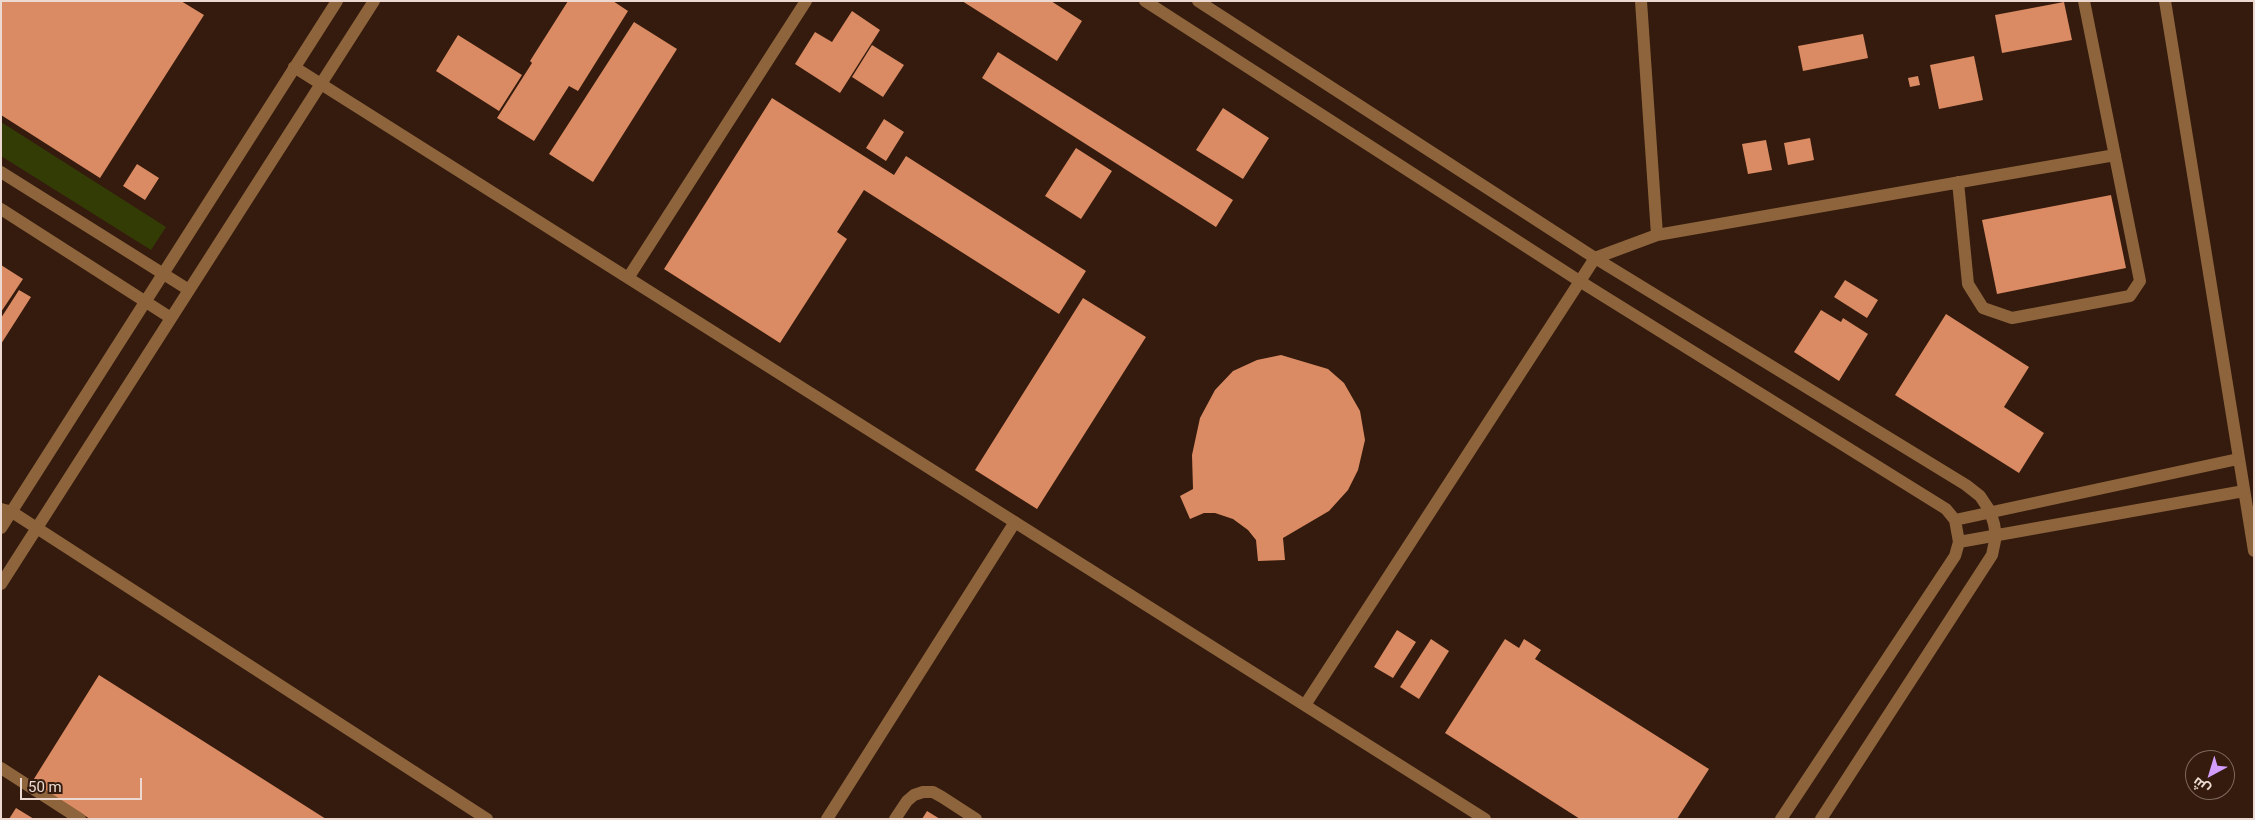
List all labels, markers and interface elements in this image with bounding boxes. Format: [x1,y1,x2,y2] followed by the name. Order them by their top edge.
[2185,750,2235,800] north arrow
[22,768,145,800] scale bar
[2189,774,2213,798] text: ش
[28,778,62,796] text: 50 m

